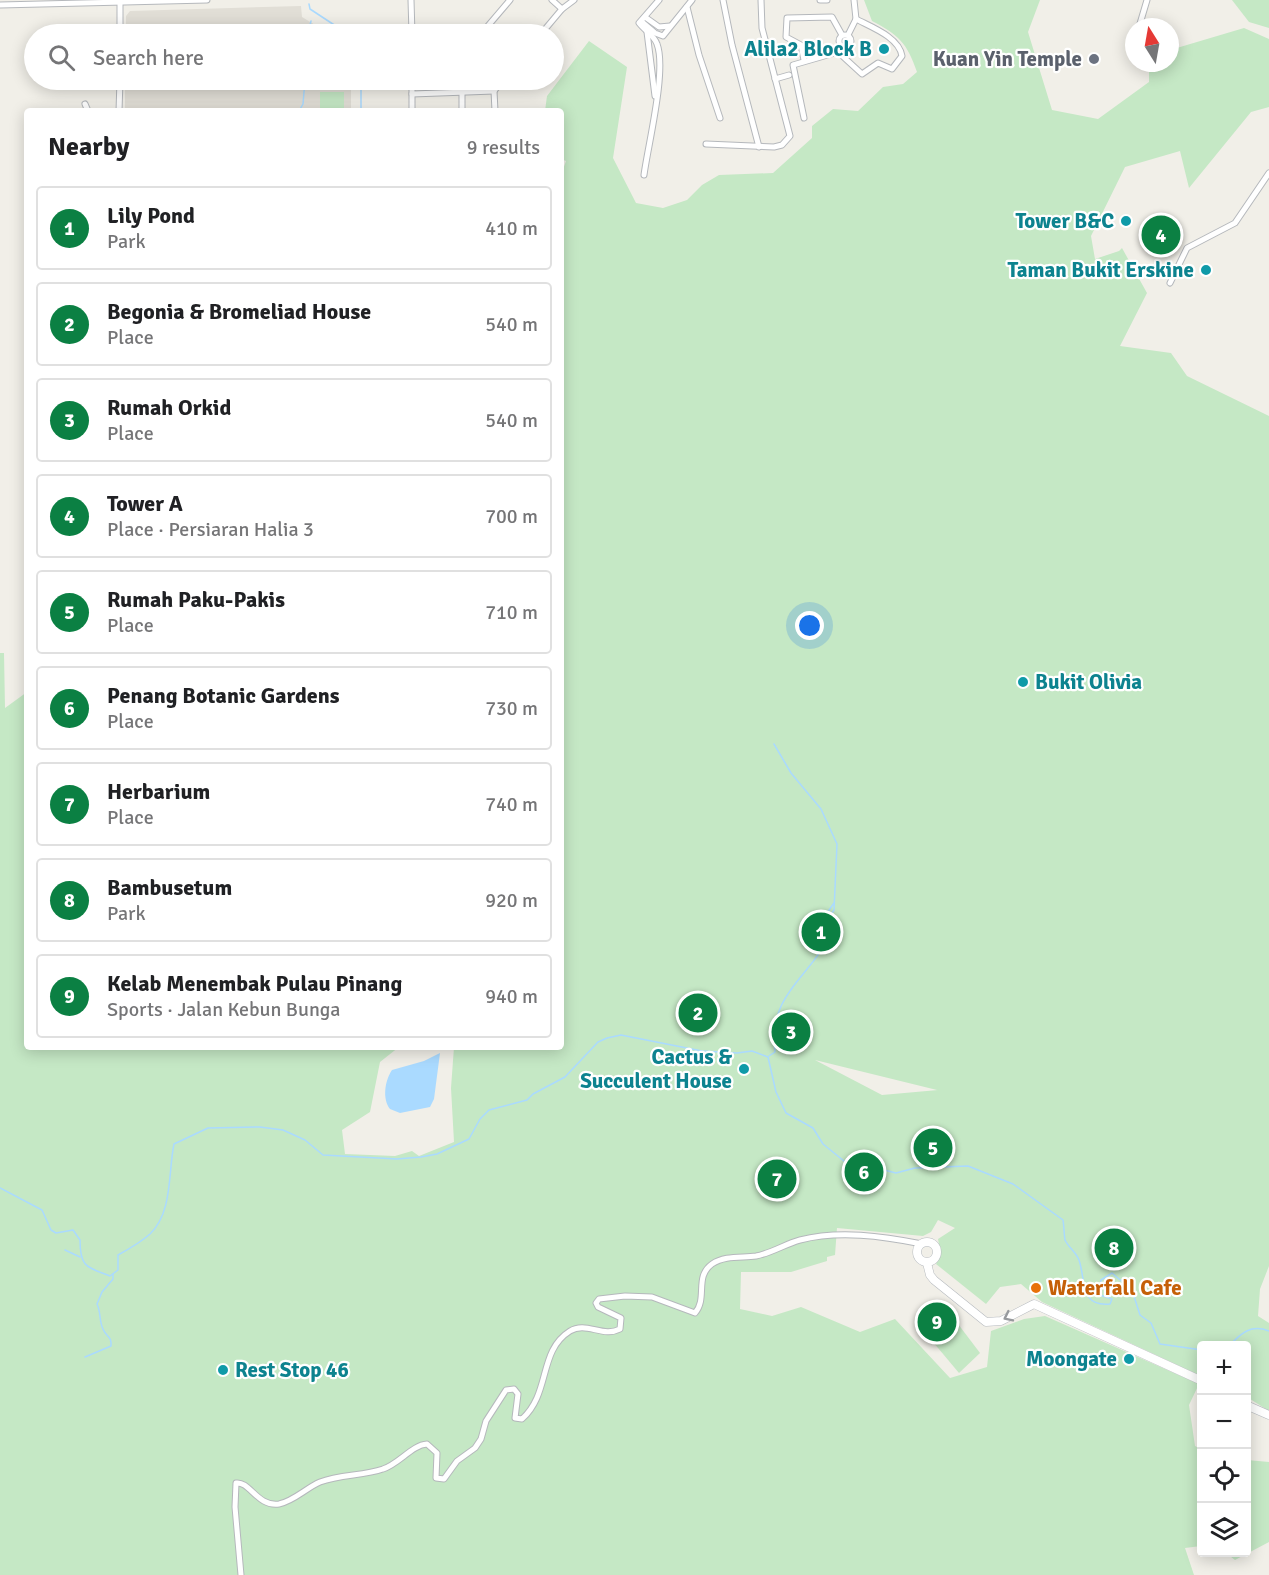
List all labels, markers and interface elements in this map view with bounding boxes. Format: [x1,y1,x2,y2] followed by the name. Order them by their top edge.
[1125,18,1179,72] north arrow
[24,24,564,90] search box
[744,36,872,62] place label: Alila2 Block B
[45,41,78,74] icon: search
[877,42,891,56] marker: Alila2 Block B
[93,44,204,71] text: Search here
[933,46,1082,72] place label: Kuan Yin Temple
[1087,52,1101,66] marker: Kuan Yin Temple
[48,131,129,163] text: Nearby
[467,135,540,160] text: 9 results
[107,202,195,229] text: Lily Pond
[1015,208,1114,234] place label: Tower B&C
[1142,212,1180,258] pin: 4
[1119,214,1133,228] marker: Tower B&C
[64,216,75,241] text: 1
[485,216,538,241] text: 410 m
[107,229,145,254] text: Park
[1007,257,1194,283] place label: Taman Bukit Erskine
[1199,263,1213,277] marker: Taman Bukit Erskine
[107,298,371,325] text: Begonia & Bromeliad House
[64,312,75,337] text: 2
[485,312,538,337] text: 540 m
[107,325,154,350] text: Place
[107,394,231,421] text: Rumah Orkid
[64,408,75,433] text: 3
[485,408,538,433] text: 540 m
[107,421,154,446] text: Place
[107,490,183,517] text: Tower A
[64,504,75,529] text: 4
[485,504,538,529] text: 700 m
[107,517,314,542] text: Place · Persiaran Halia 3
[107,586,285,613] text: Rumah Paku-Pakis
[64,600,75,625] text: 5
[485,600,538,625] text: 710 m
[795,611,824,640] your location
[107,613,154,638] text: Place
[1035,669,1142,695] place label: Bukit Olivia
[1016,675,1030,689] marker: Bukit Olivia
[107,682,339,709] text: Penang Botanic Gardens
[64,696,75,721] text: 6
[485,696,538,721] text: 730 m
[107,709,154,734] text: Place
[107,778,210,805] text: Herbarium
[64,792,75,817] text: 7
[485,792,538,817] text: 740 m
[107,805,154,830] text: Place
[107,874,232,901] text: Bambusetum
[64,888,75,913] text: 8
[485,888,538,913] text: 920 m
[107,901,145,926] text: Park
[802,910,840,954] pin: 1
[107,970,402,997] text: Kelab Menembak Pulau Pinang
[64,984,75,1009] text: 9
[485,984,538,1009] text: 940 m
[678,990,718,1036] pin: 2
[107,997,341,1022] text: Sports · Jalan Kebun Bunga
[772,1010,810,1054] pin: 3
[580,1044,732,1094] place label: Cactus & Succulent House
[737,1062,751,1076] marker: Cactus & Succulent House
[914,1126,952,1170] pin: 5
[844,1150,884,1194] pin: 6
[758,1156,796,1202] pin: 7
[1094,1226,1134,1270] pin: 8
[1048,1275,1182,1301] place label: Waterfall Cafe
[1029,1281,1043,1295] marker: Waterfall Cafe
[918,1300,956,1344] pin: 9
[1003,1310,1014,1322] one-way arrow
[1197,1341,1251,1557] map controls
[1197,1341,1251,1395] button: +
[1026,1346,1117,1372] place label: Moongate
[1122,1352,1136,1366] marker: Moongate
[235,1357,349,1383] place label: Rest Stop 46
[216,1363,230,1377] marker: Rest Stop 46
[1197,1395,1251,1449] button: −
[1197,1449,1251,1503] button: locate
[1197,1503,1251,1557] button: layers

